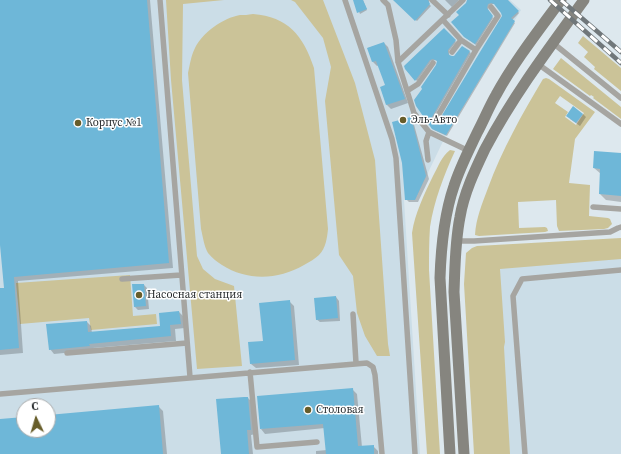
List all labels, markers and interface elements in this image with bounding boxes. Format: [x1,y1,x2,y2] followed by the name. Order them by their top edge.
[411,113,457,127] place label: Эль-Авто
[398,115,408,125] marker: Эль-Авто
[86,116,142,130] place label: Корпус №1
[73,118,83,128] marker: Корпус №1
[147,288,242,302] place label: Насосная станция
[134,290,144,300] marker: Насосная станция
[16,398,56,438] north arrow
[31,399,39,414] text: С
[316,403,364,417] place label: Столовая
[303,405,313,415] marker: Столовая

